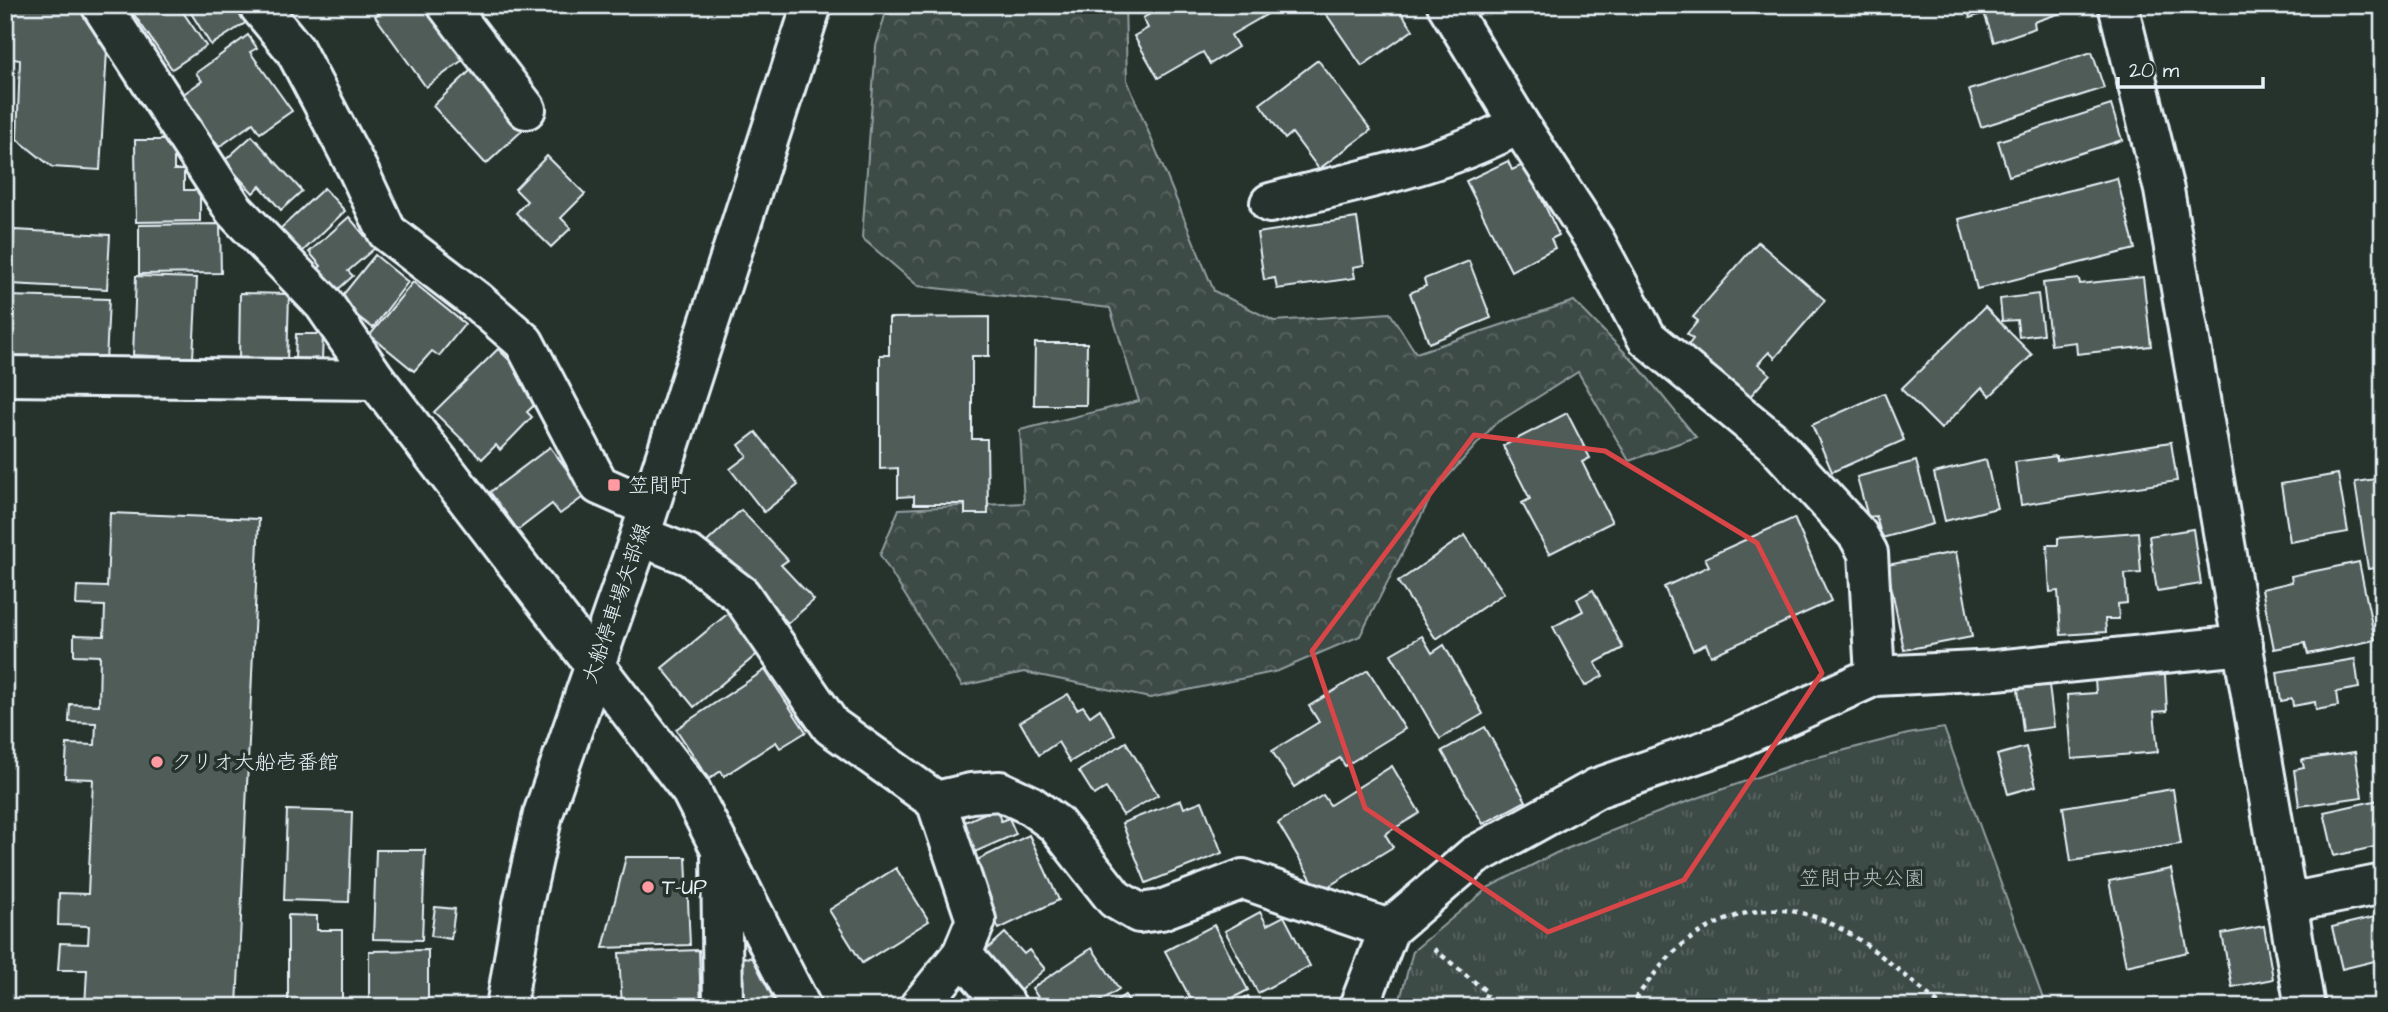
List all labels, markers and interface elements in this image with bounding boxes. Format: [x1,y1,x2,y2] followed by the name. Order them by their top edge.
[2118,46,2264,90] scale bar
[2129,56,2180,85] text: 20 m
[628,471,691,500] place label: 笠間町
[606,477,622,493] marker: 笠間町
[575,519,658,687] street label: 大船停車場矢部線
[171,748,339,777] place label: クリオ大船壱番館
[149,754,165,770] marker: クリオ大船壱番館
[1799,864,1925,893] park label: 笠間中央公園
[662,873,707,902] place label: T-UP
[640,879,656,895] marker: T-UP

